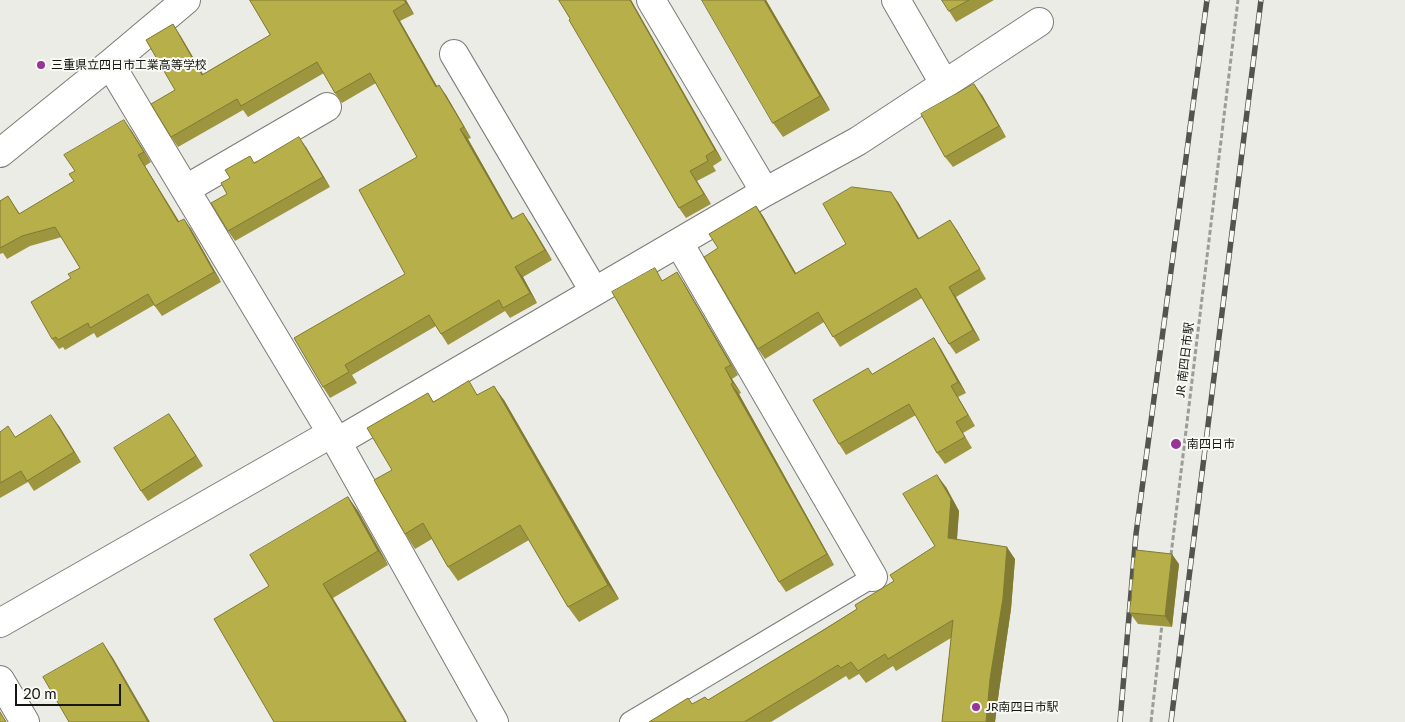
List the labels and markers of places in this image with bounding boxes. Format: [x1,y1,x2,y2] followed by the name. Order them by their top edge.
[51,58,207,72] place label: 三重県立四日市工業高等学校
[35,59,47,71] marker: 三重県立四日市工業高等学校
[1169,437,1183,451] marker: 南四日市
[1187,437,1235,451] place label: 南四日市
[986,700,1059,714] place label: JR南四日市駅
[970,701,982,713] marker: JR南四日市駅

